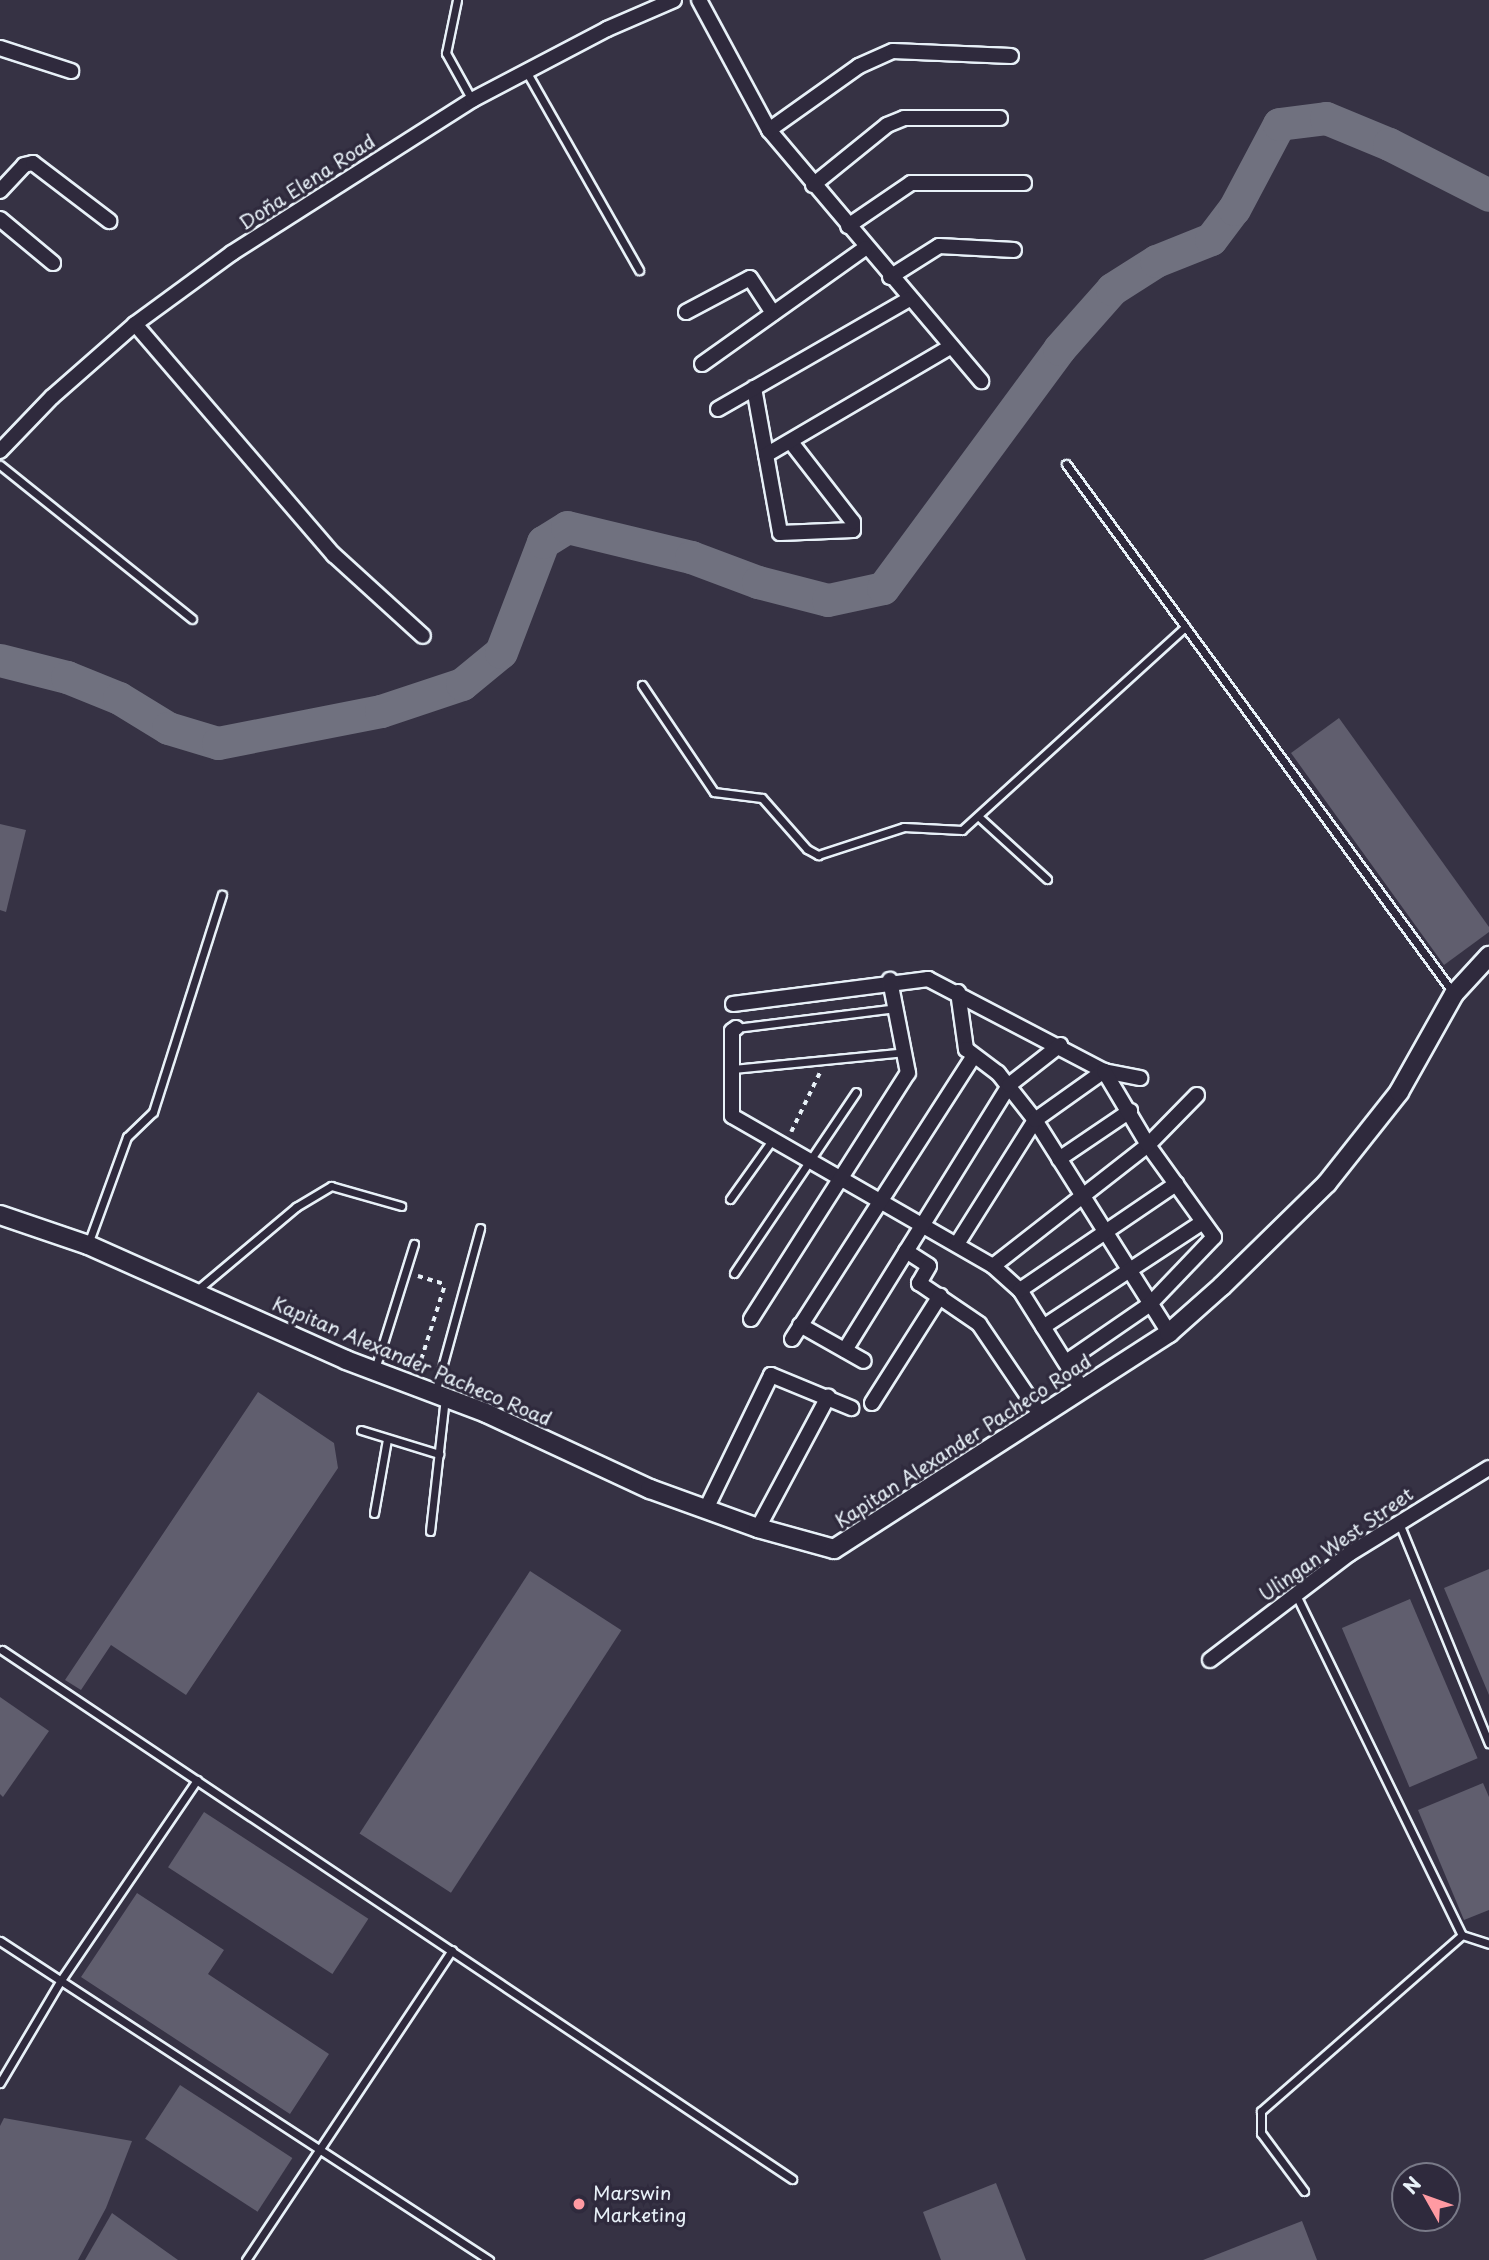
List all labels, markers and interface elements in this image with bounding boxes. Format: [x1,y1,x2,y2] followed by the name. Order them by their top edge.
[235,130,379,234] street label: Doña Elena Road
[269,1292,555,1430] street label: Kapitan Alexander Pacheco Road
[831,1349,1095,1533] street label: Kapitan Alexander Pacheco Road
[1254,1482,1418,1606] street label: Ulingan West Street
[1391,2162,1461,2232] north arrow
[1396,2170,1427,2200] text: N
[593,2182,686,2226] place label: Marswin Marketing
[571,2196,587,2212] marker: Marswin Marketing

